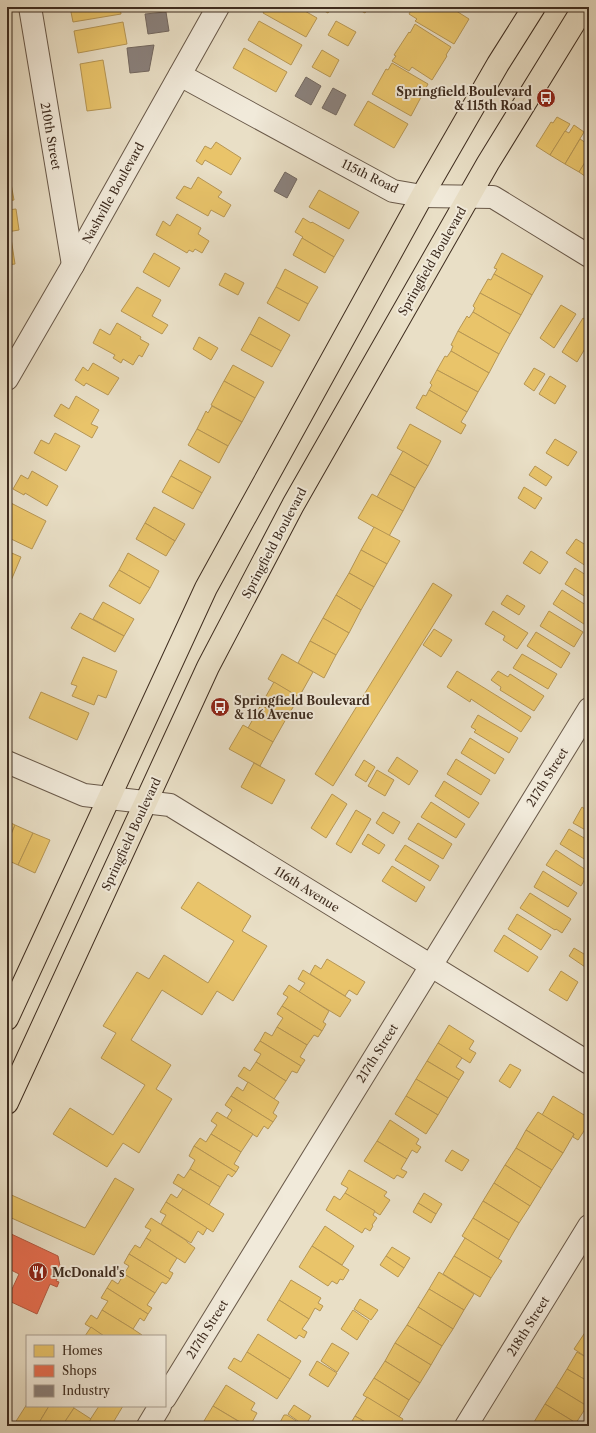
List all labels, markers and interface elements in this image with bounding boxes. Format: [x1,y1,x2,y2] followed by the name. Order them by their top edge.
[396,84,532,113] place label: Springfield Boulevard & 115th Road
[535,87,557,109] bus stop icon: Springfield Boulevard & 115th Road
[38,101,64,172] street label: 210th Street
[79,139,147,246] street label: Nashville Boulevard
[339,156,401,196] street label: 115th Road
[395,203,470,318] street label: Springfield Boulevard
[238,484,310,601] street label: Springfield Boulevard
[234,693,370,722] place label: Springfield Boulevard & 116 Avenue
[209,696,231,718] bus stop icon: Springfield Boulevard & 116 Avenue
[523,744,571,809] street label: 217th Street
[98,774,164,893] street label: Springfield Boulevard
[272,863,343,915] street label: 116th Avenue
[353,1020,401,1085] street label: 217th Street
[27,1261,49,1283] restaurant icon: McDonald's
[52,1265,125,1280] place label: McDonald's
[504,1293,553,1359] street label: 218th Street
[183,1296,231,1361] street label: 217th Street
[26,1335,166,1407] legend
[62,1343,102,1358] text: Homes
[62,1363,97,1378] text: Shops
[62,1383,110,1398] text: Industry

